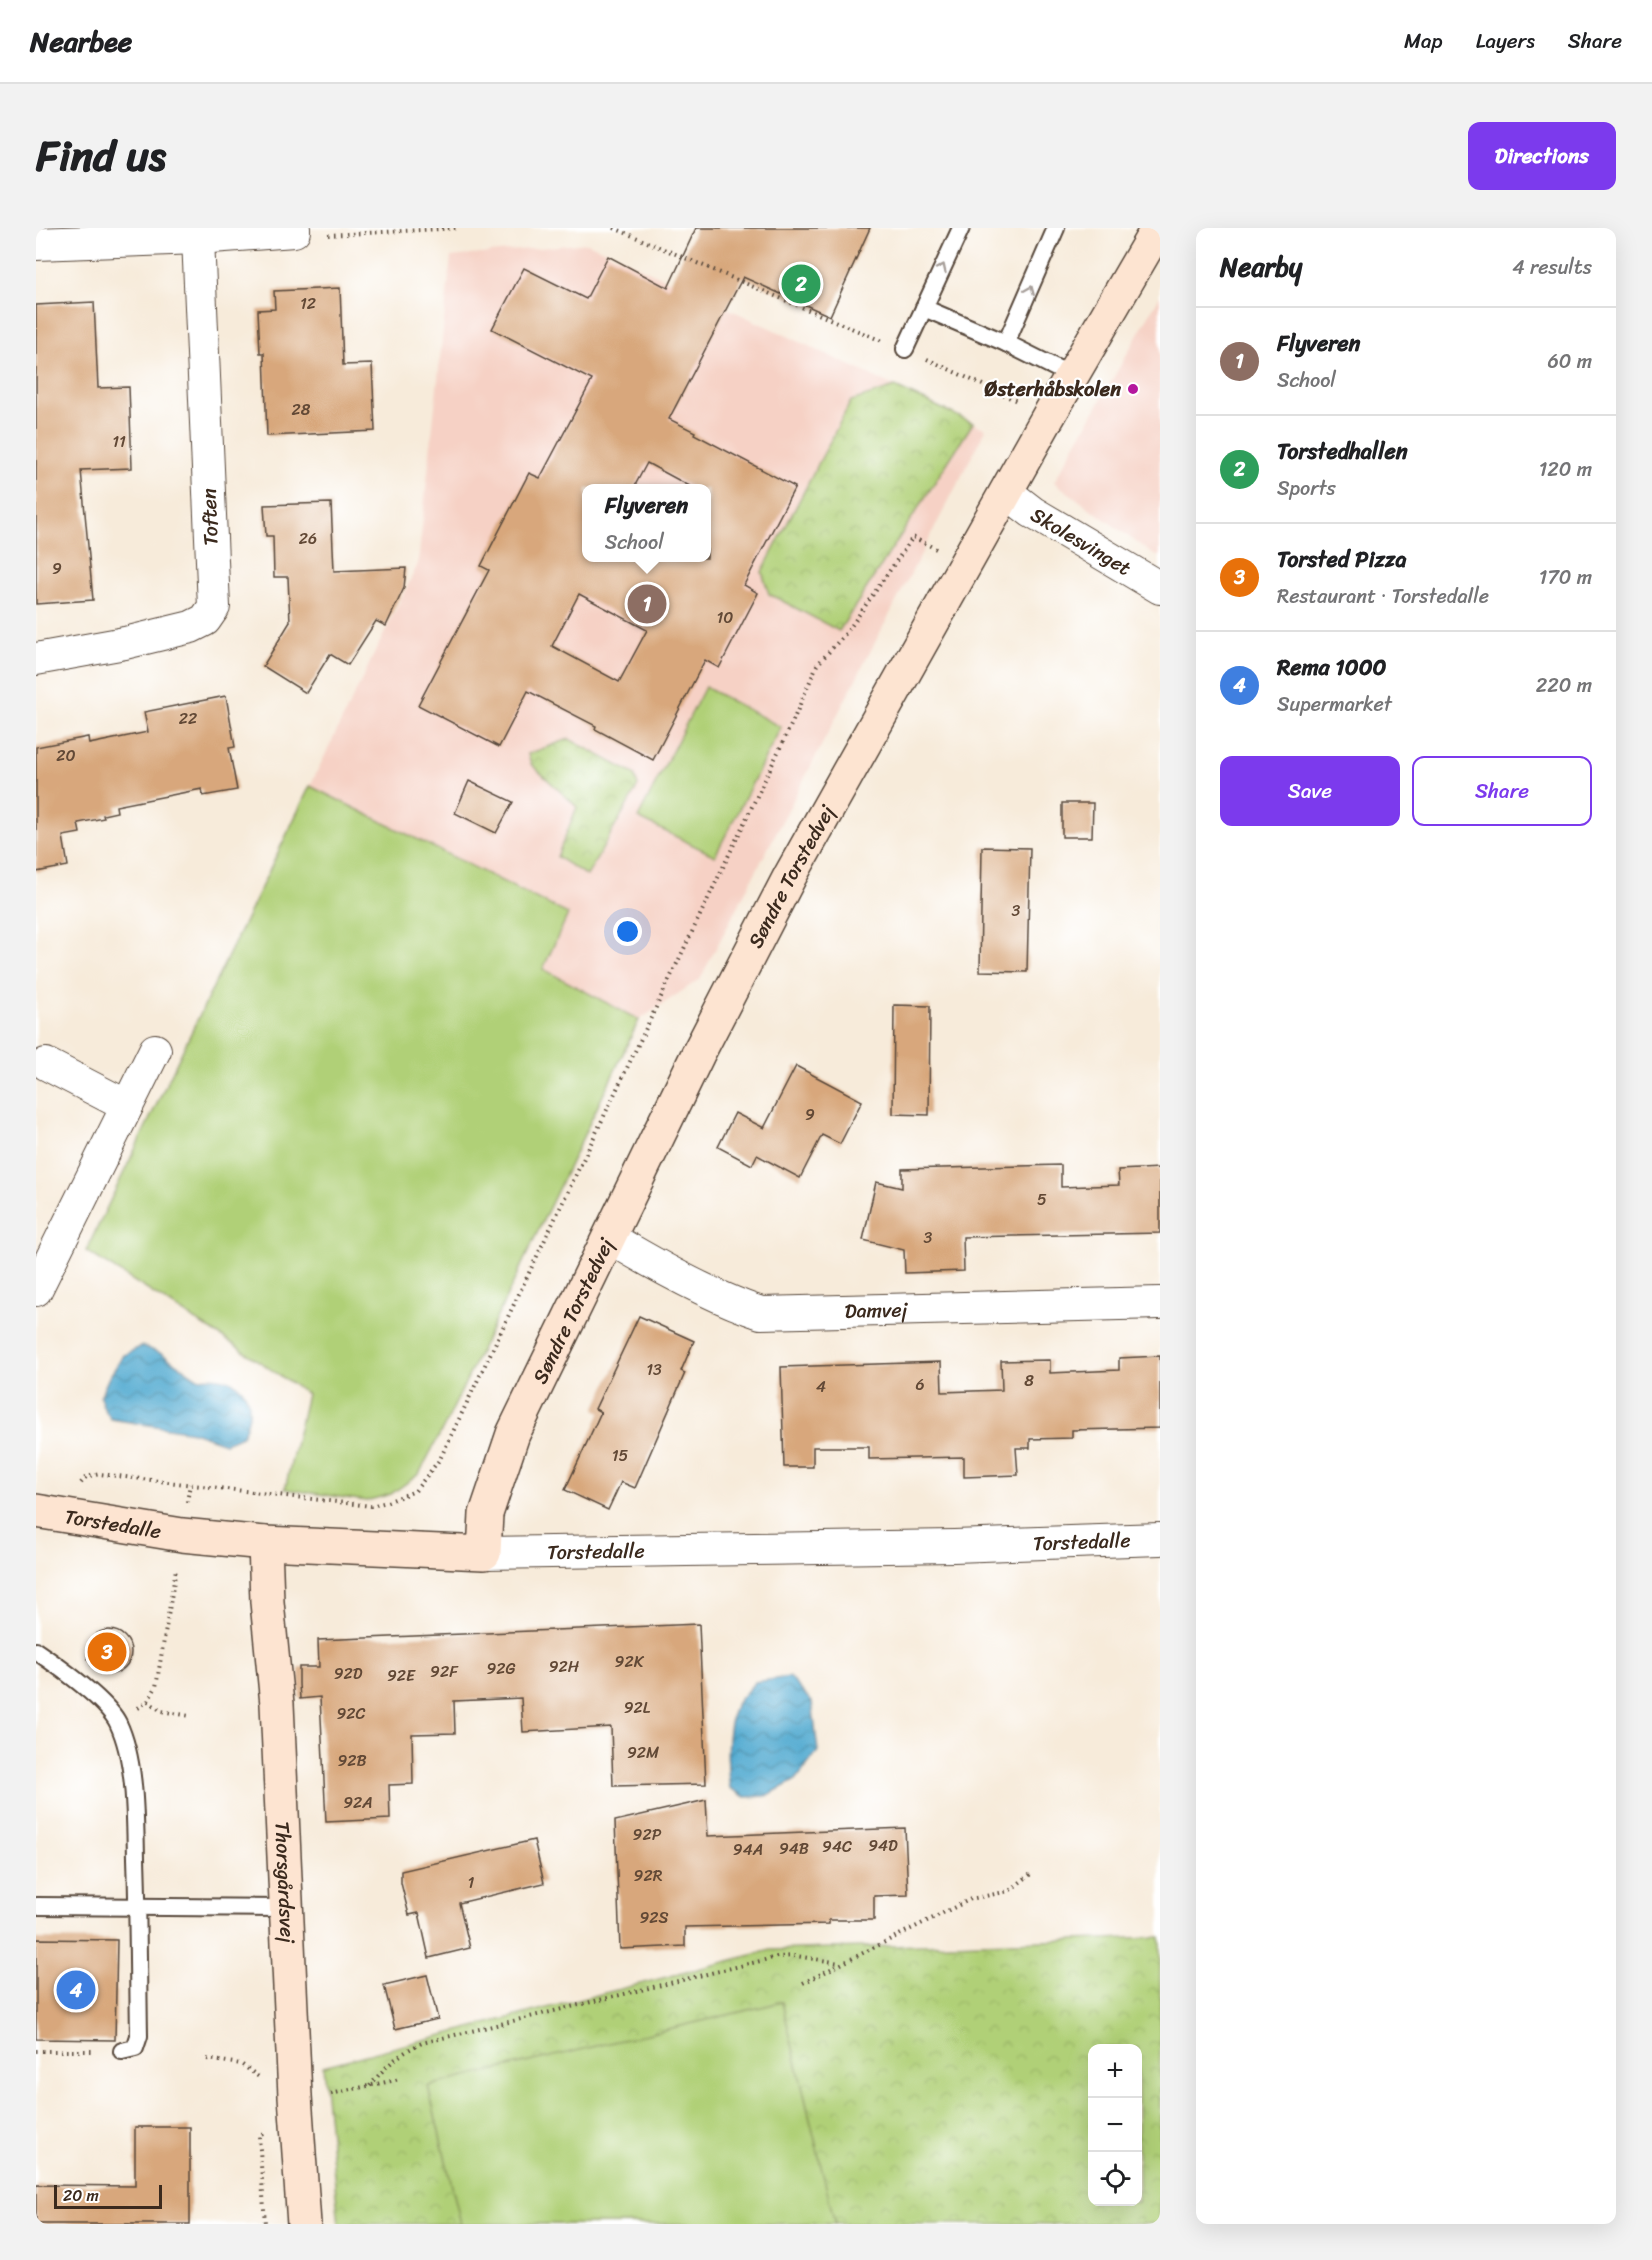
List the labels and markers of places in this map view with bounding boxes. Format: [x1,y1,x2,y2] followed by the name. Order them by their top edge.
[782,262,820,306] pin: 2
[985,372,1121,407] place label: Østerhåbskolen
[1126,382,1140,396] marker: Østerhåbskolen
[628,582,666,626] pin: 1
[88,1630,126,1674] pin: 3
[56,1968,96,2012] pin: 4

